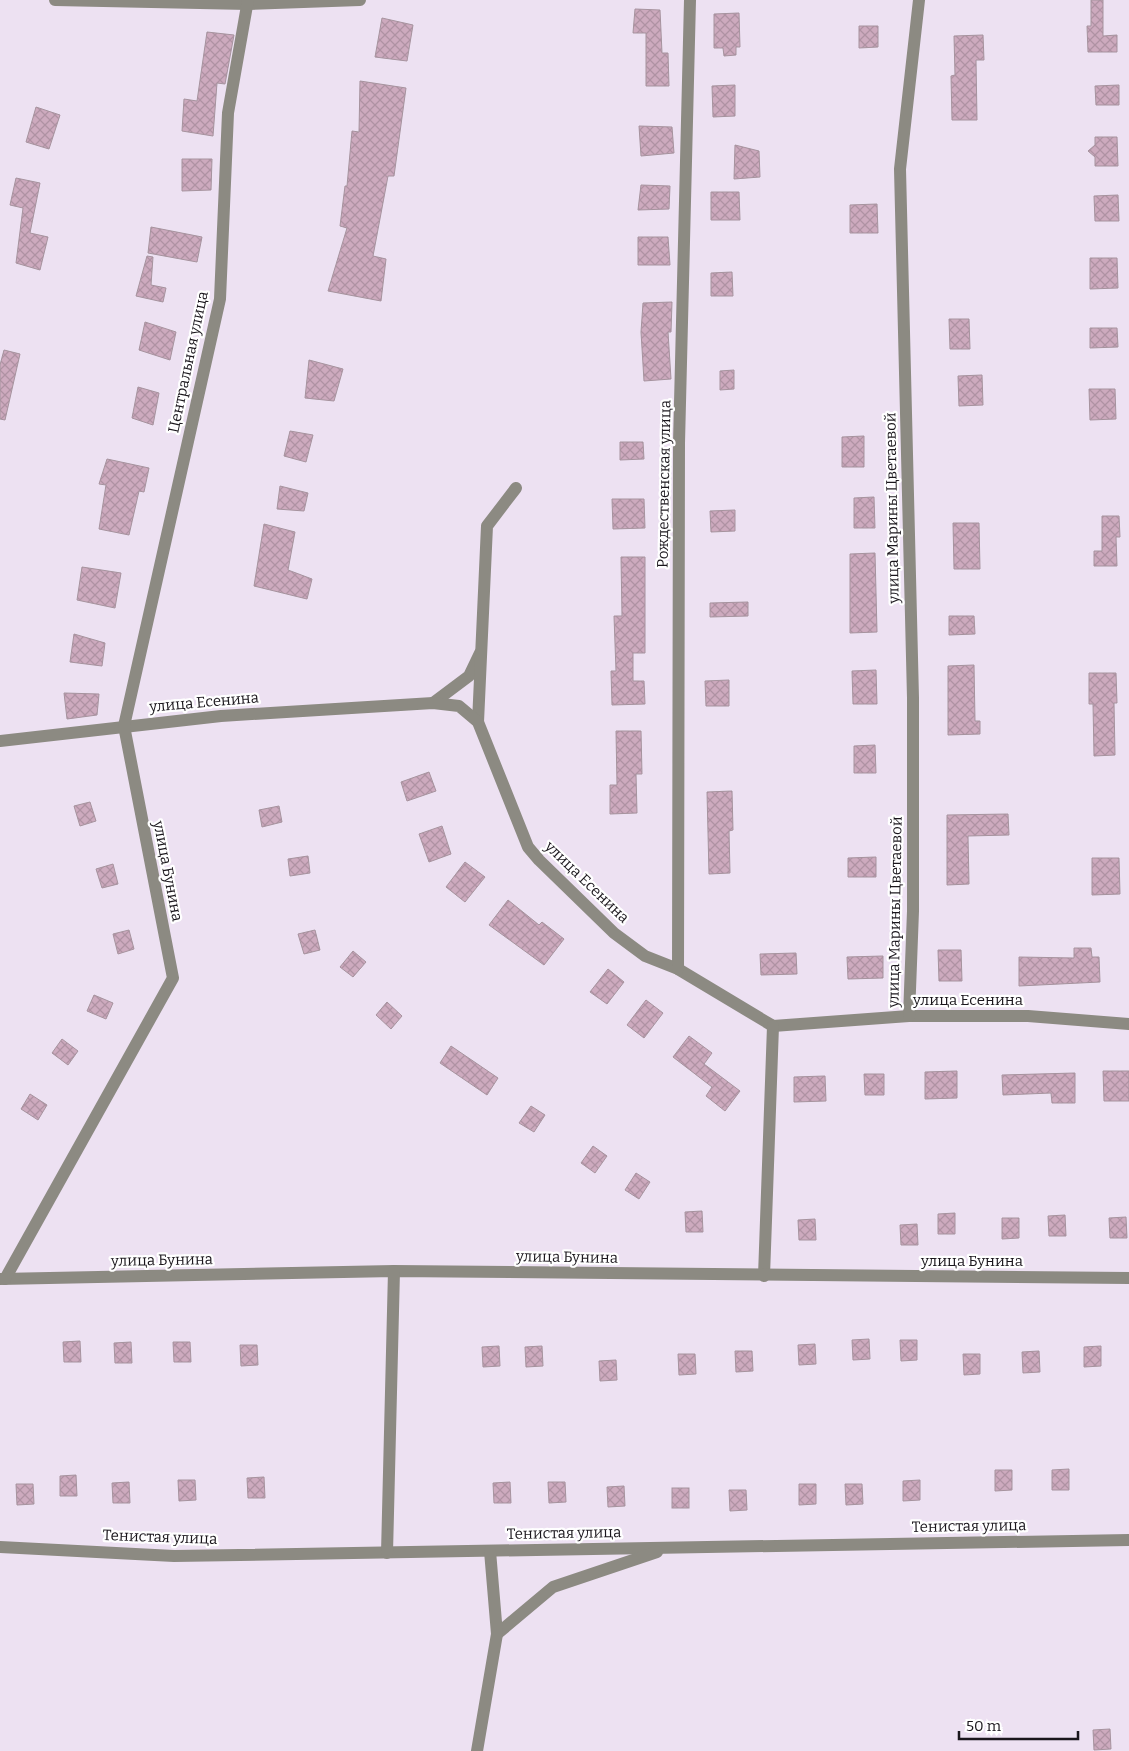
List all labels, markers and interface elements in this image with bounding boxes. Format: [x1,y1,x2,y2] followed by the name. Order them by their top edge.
[164,289,212,435] street label: Центральная улица
[654,400,674,568] street label: Рождественская улица
[881,412,903,605] street label: улица Марины Цветаевой
[147,688,260,716] street label: улица Есенина
[884,816,906,1009] street label: улица Марины Цветаевой
[149,818,187,923] street label: улица Бунина
[540,837,633,927] street label: улица Есенина
[912,991,1023,1009] street label: улица Есенина
[515,1247,618,1267] street label: улица Бунина
[110,1250,213,1270] street label: улица Бунина
[920,1252,1023,1270] street label: улица Бунина
[912,1516,1026,1536] street label: Тенистая улица
[507,1523,621,1543] street label: Тенистая улица
[102,1526,218,1548] street label: Тенистая улица
[959,1708,1078,1740] scale bar
[966,1717,1002,1735] text: 50 m

